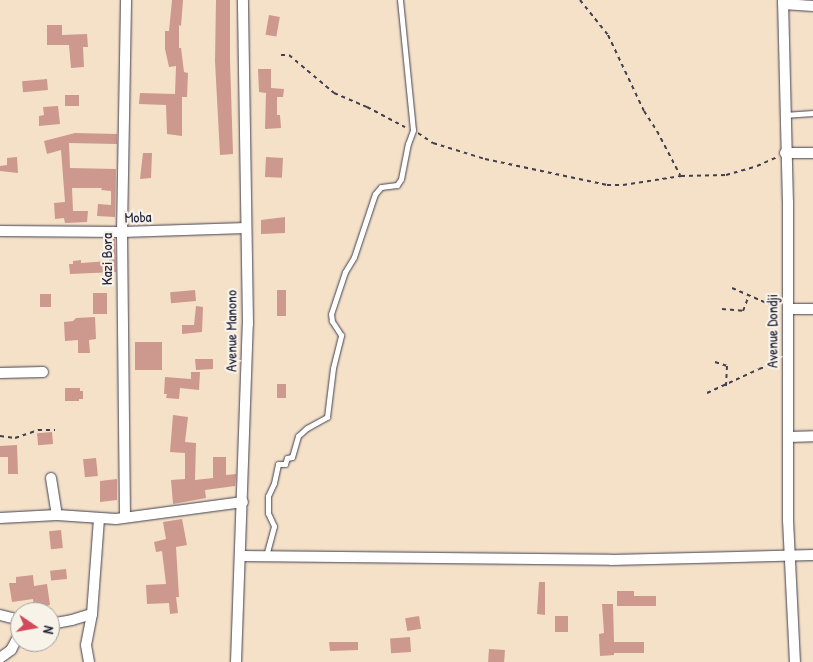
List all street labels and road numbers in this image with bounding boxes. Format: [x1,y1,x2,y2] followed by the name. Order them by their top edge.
[124,208,152,226] street label: Moba
[98,233,116,285] street label: Kazi Bora
[222,290,240,372] street label: Avenue Manono
[763,294,781,368] street label: Avenue Dondji

